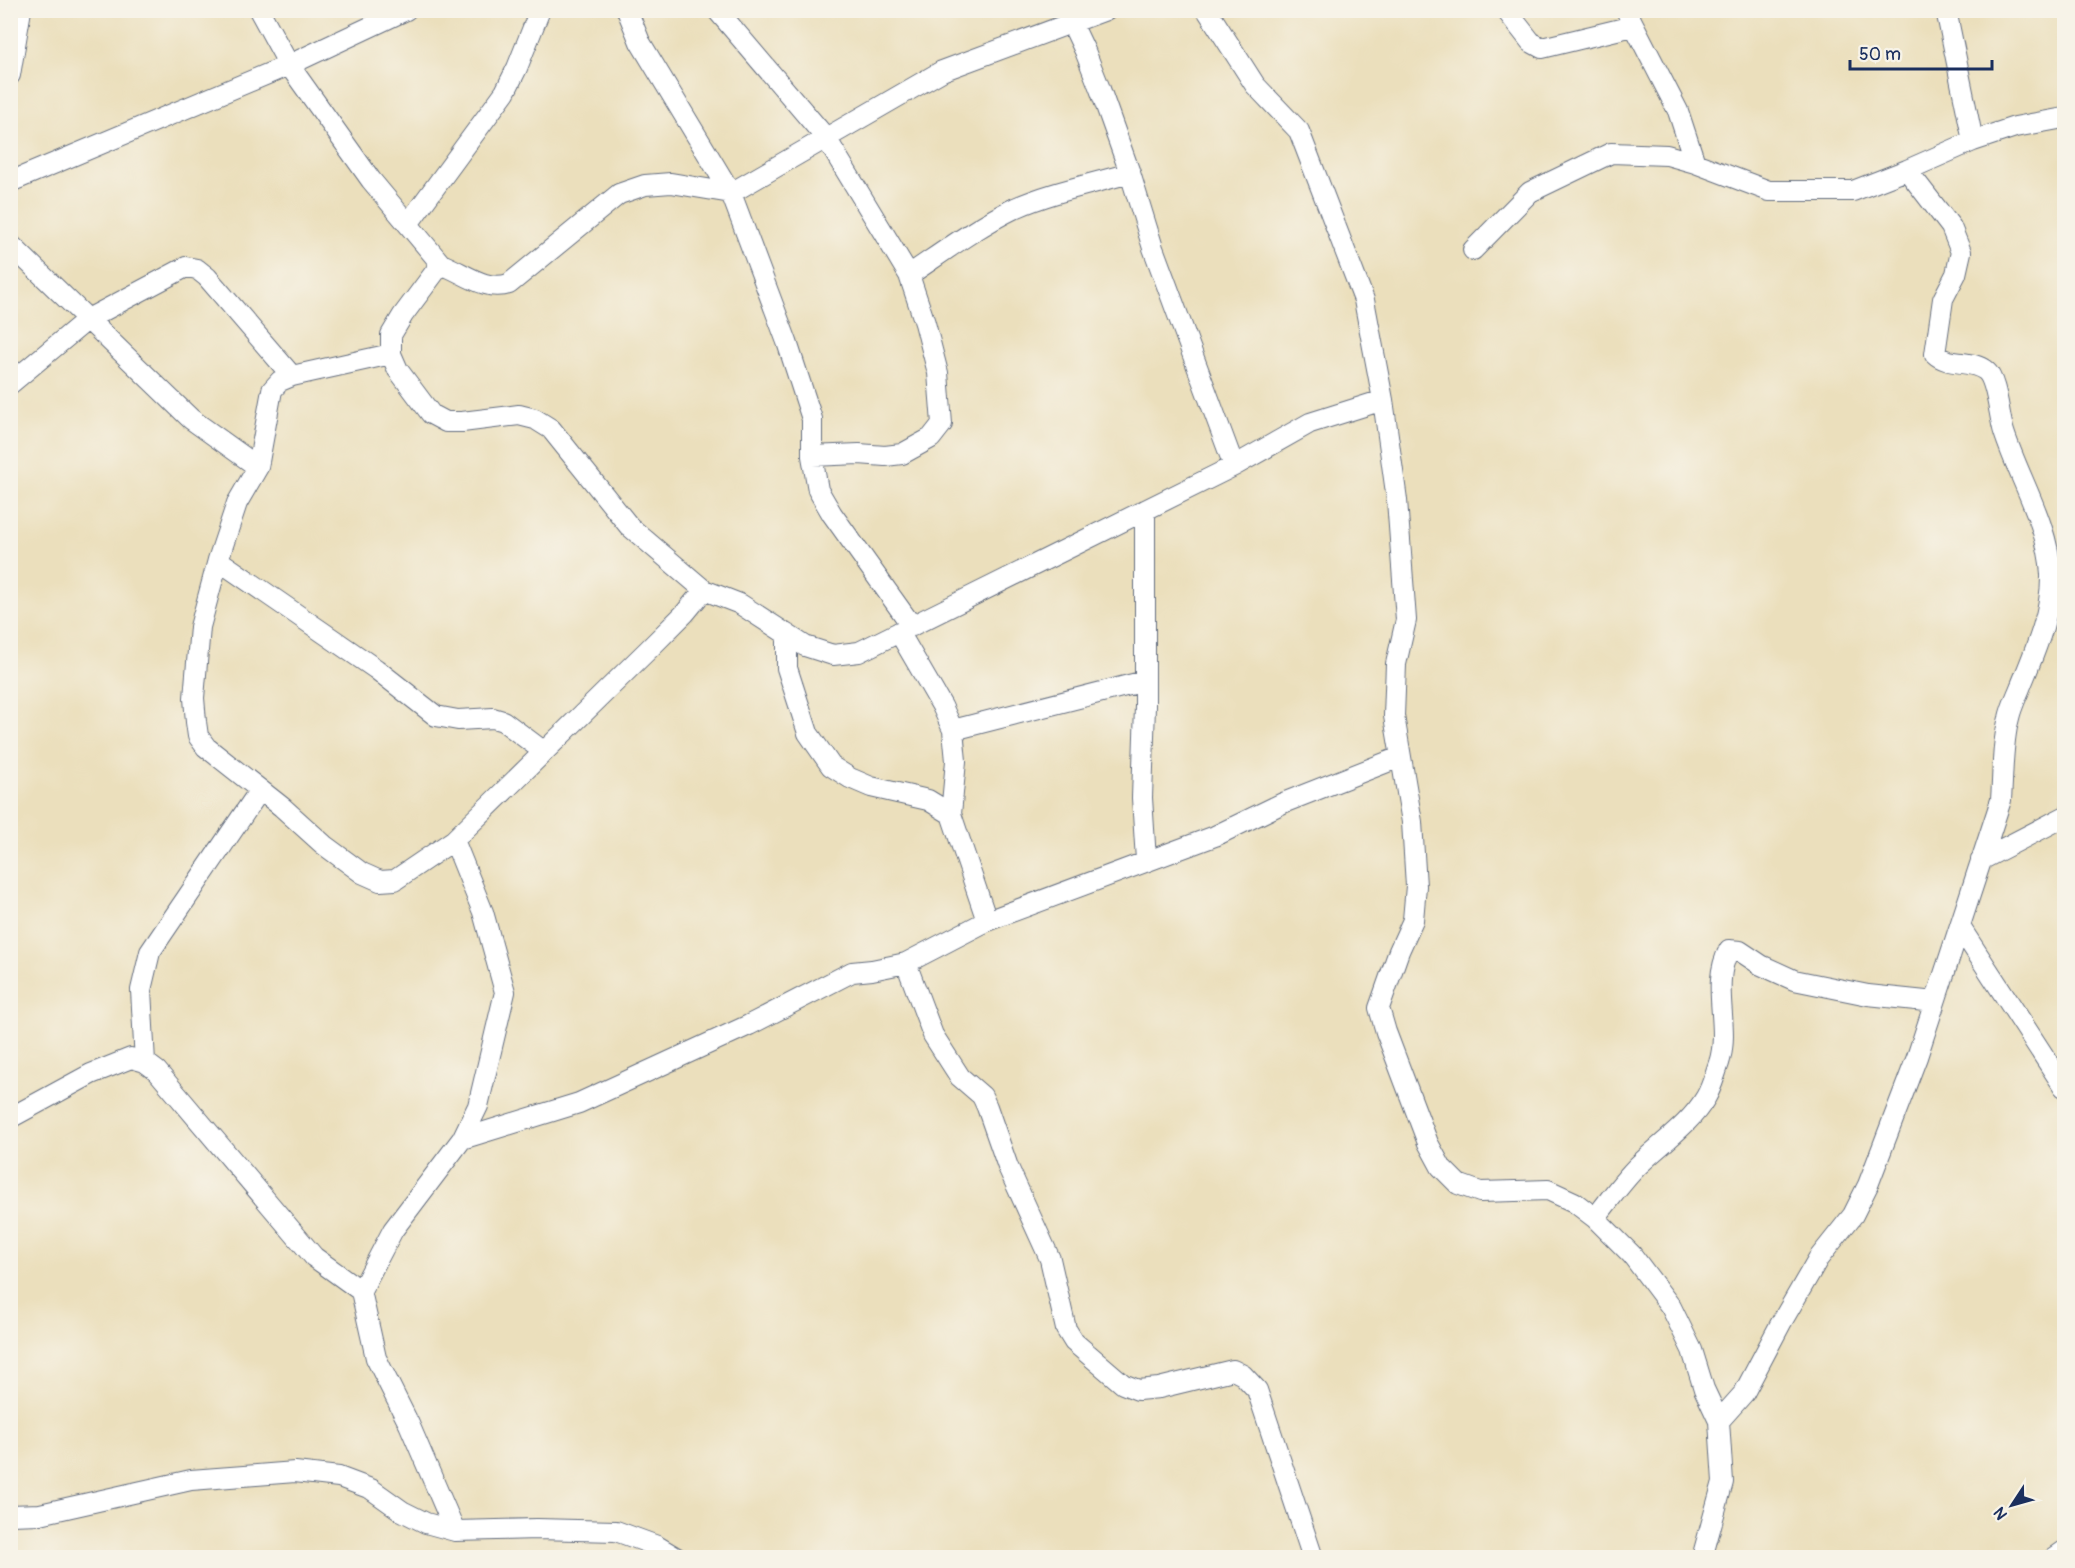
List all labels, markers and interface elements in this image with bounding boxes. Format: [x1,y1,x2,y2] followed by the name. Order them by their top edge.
[1850,33,1992,71] scale bar
[1859,43,1901,66] text: 50 m
[1982,1475,2042,1535] north arrow
[1989,1503,2012,1523] text: N

